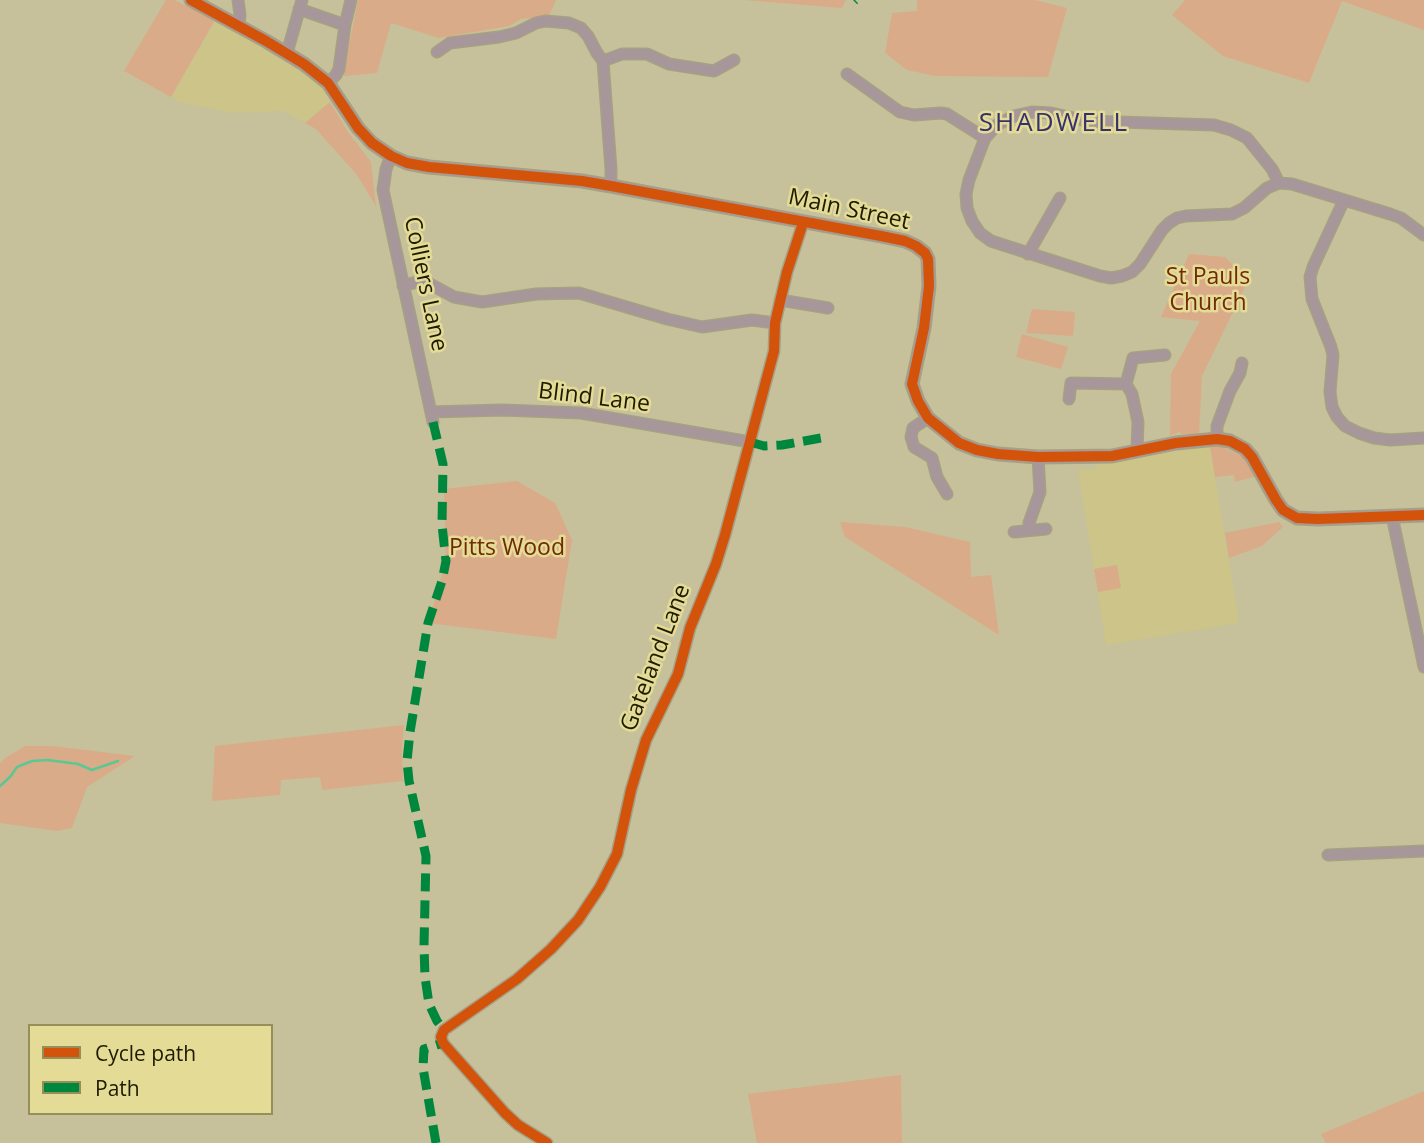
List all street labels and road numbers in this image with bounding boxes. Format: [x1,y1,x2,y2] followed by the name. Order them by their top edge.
[786,184,912,236] street label: Main Street
[397,214,453,354] street label: Colliers Lane
[537,377,651,419] street label: Blind Lane
[615,581,697,735] street label: Gateland Lane

